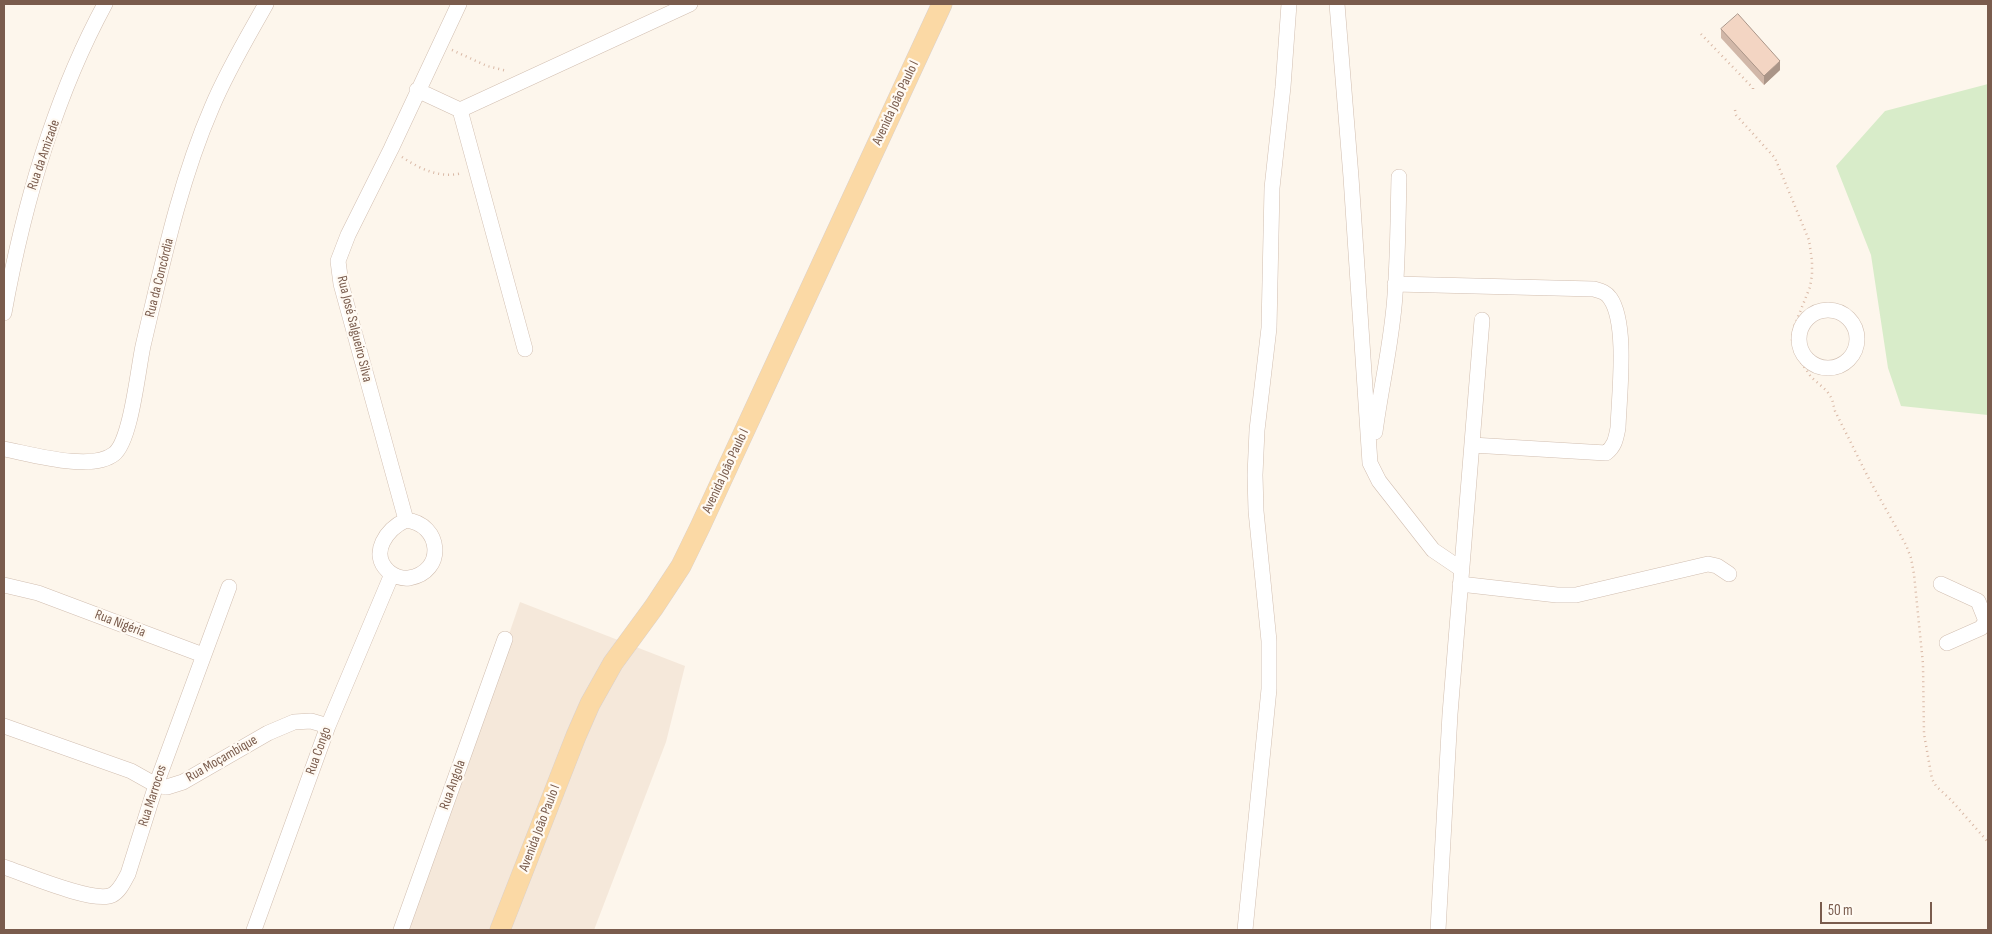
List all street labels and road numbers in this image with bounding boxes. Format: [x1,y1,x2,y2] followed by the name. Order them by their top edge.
[869,58,923,148] street label: Avenida João Paulo I
[24,118,64,192] street label: Rua da Amizade
[142,237,178,319] street label: Rua da Concórdia
[333,274,375,384] street label: Rua José Salgueiro Silva
[699,426,753,516] street label: Avenida João Paulo I
[92,607,148,641] street label: Rua Nigéria
[303,725,335,777] street label: Rua Congo
[183,732,261,786] street label: Rua Moçambique
[436,758,470,812] street label: Rua Angola
[135,763,171,829] street label: Rua Marrocos
[516,782,564,874] street label: Avenida João Paulo I

